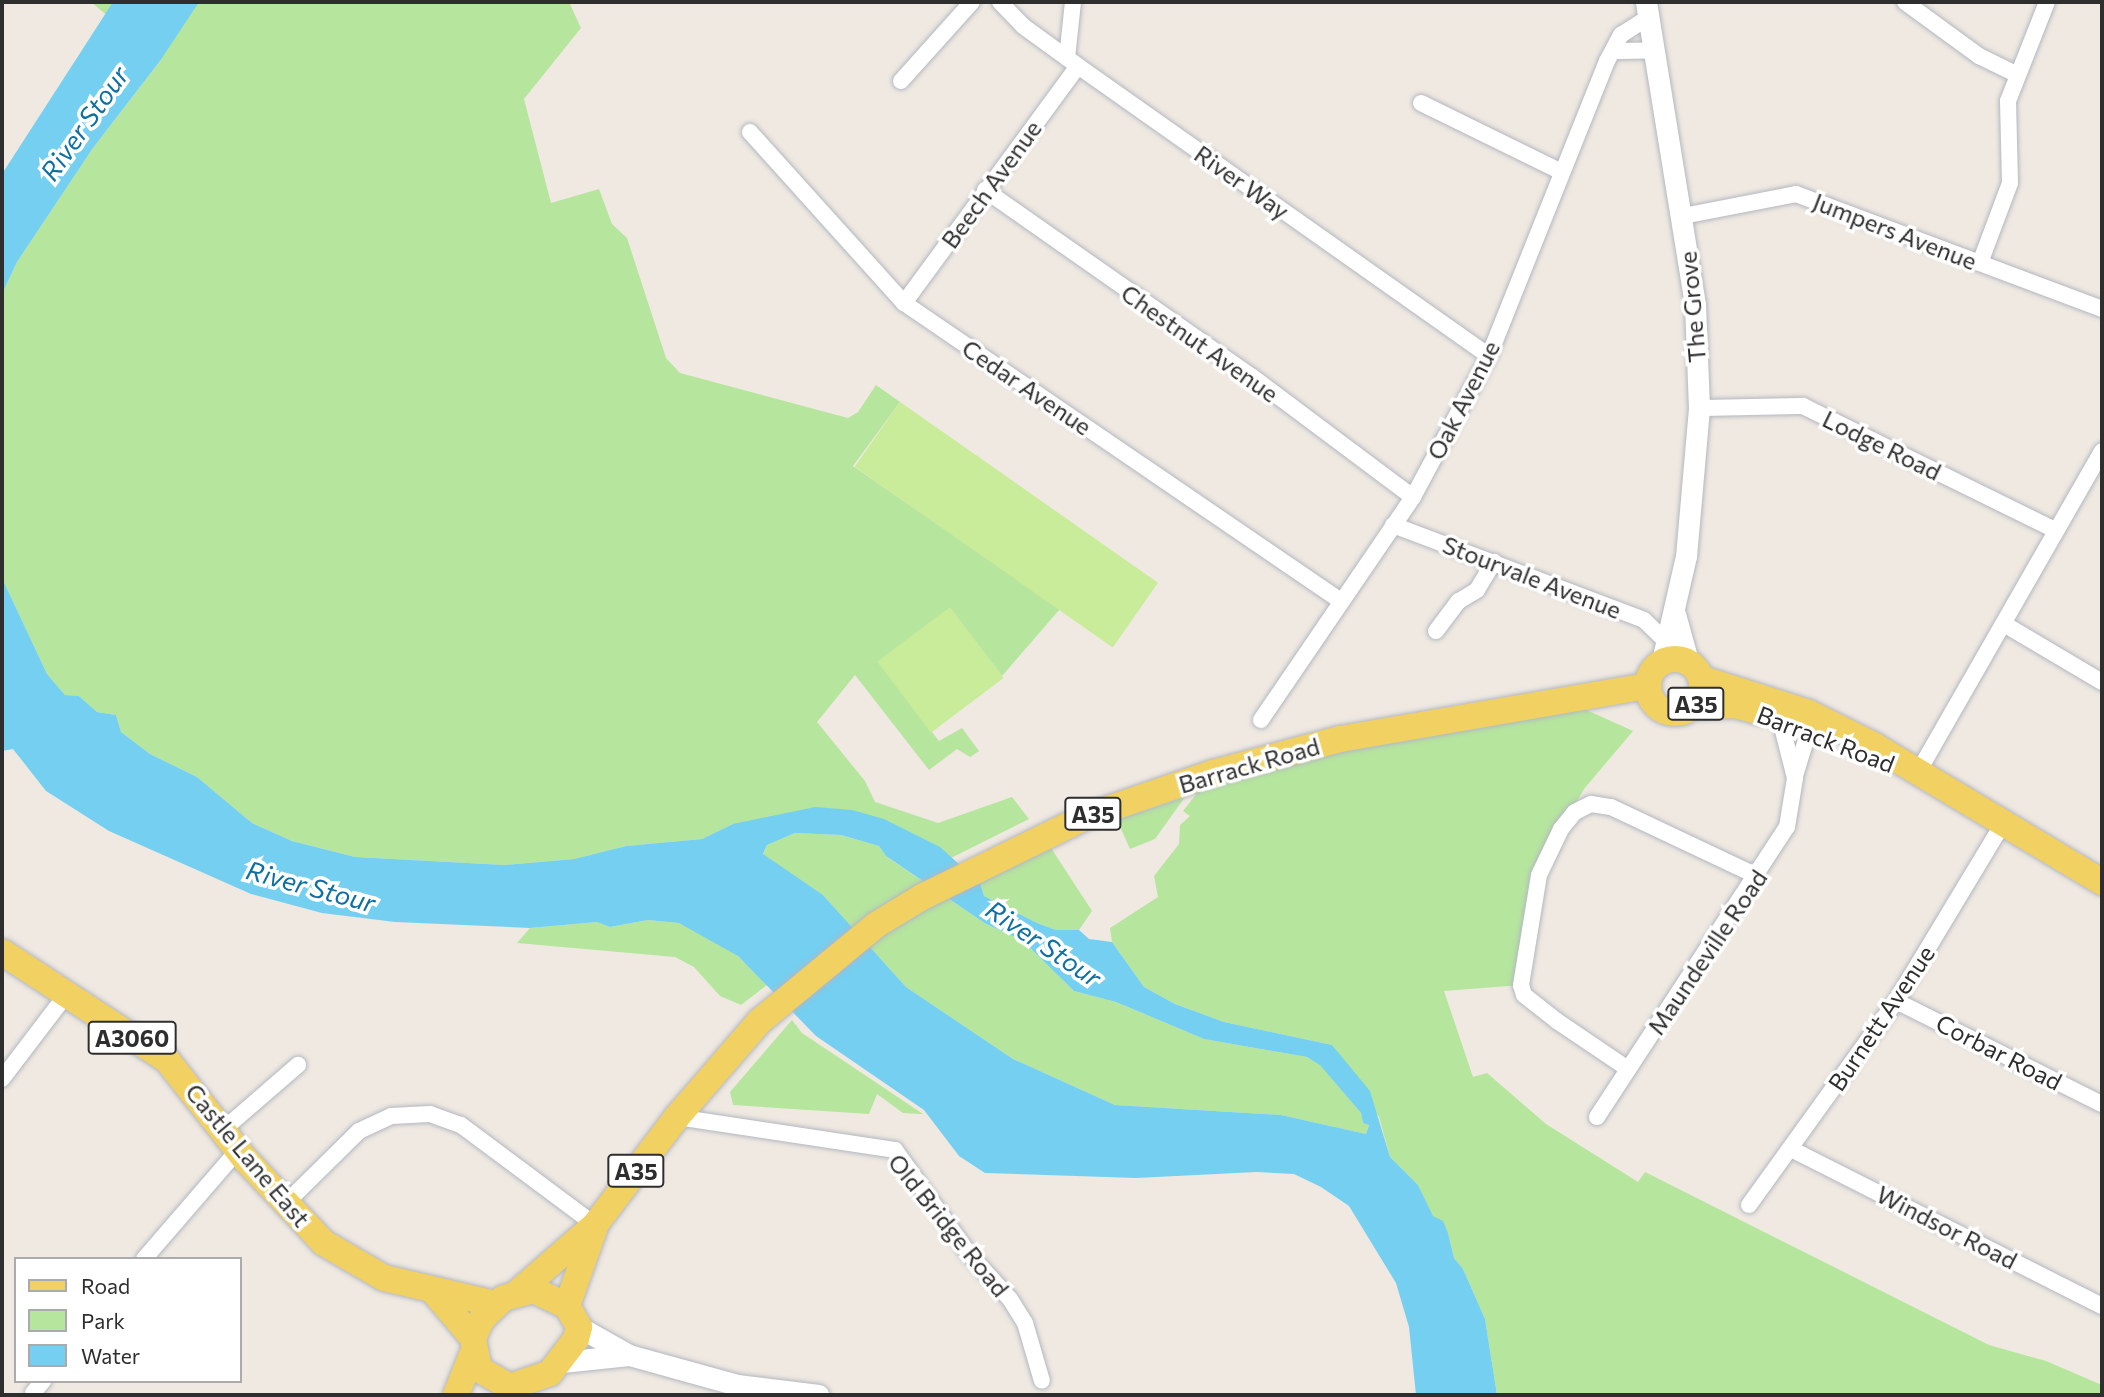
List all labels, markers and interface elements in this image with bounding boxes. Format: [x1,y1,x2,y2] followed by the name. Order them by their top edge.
[33,60,135,186] water label: River Stour
[935,114,1047,254] street label: Beech Avenue
[1189,139,1295,225] street label: River Way
[1809,187,1981,275] street label: Jumpers Avenue
[1673,250,1711,364] street label: The Grove
[1116,278,1284,408] street label: Chestnut Avenue
[957,333,1097,441] street label: Cedar Avenue
[1421,336,1505,464] street label: Oak Avenue
[1818,404,1946,486] street label: Lodge Road
[1439,530,1625,624] street label: Stourvale Avenue
[1666,684,1726,724] road number: A35
[1753,700,1899,778] street label: Barrack Road
[1175,731,1323,799] street label: Barrack Road
[1063,794,1123,834] road number: A35
[243,854,379,918] water label: River Stour
[1641,864,1773,1040] street label: Maundeville Road
[980,893,1108,993] water label: River Stour
[1822,940,1940,1096] street label: Burnett Avenue
[1931,1008,2067,1096] street label: Corbar Road
[86,1018,178,1058] road number: A3060
[180,1078,316,1232] street label: Castle Lane East
[883,1148,1015,1302] street label: Old Bridge Road
[606,1152,666,1190] road number: A35
[1872,1179,2022,1275] street label: Windsor Road
[14,1257,242,1383] legend
[81,1273,130,1298] text: Road
[81,1308,125,1333] text: Park
[81,1343,140,1368] text: Water

